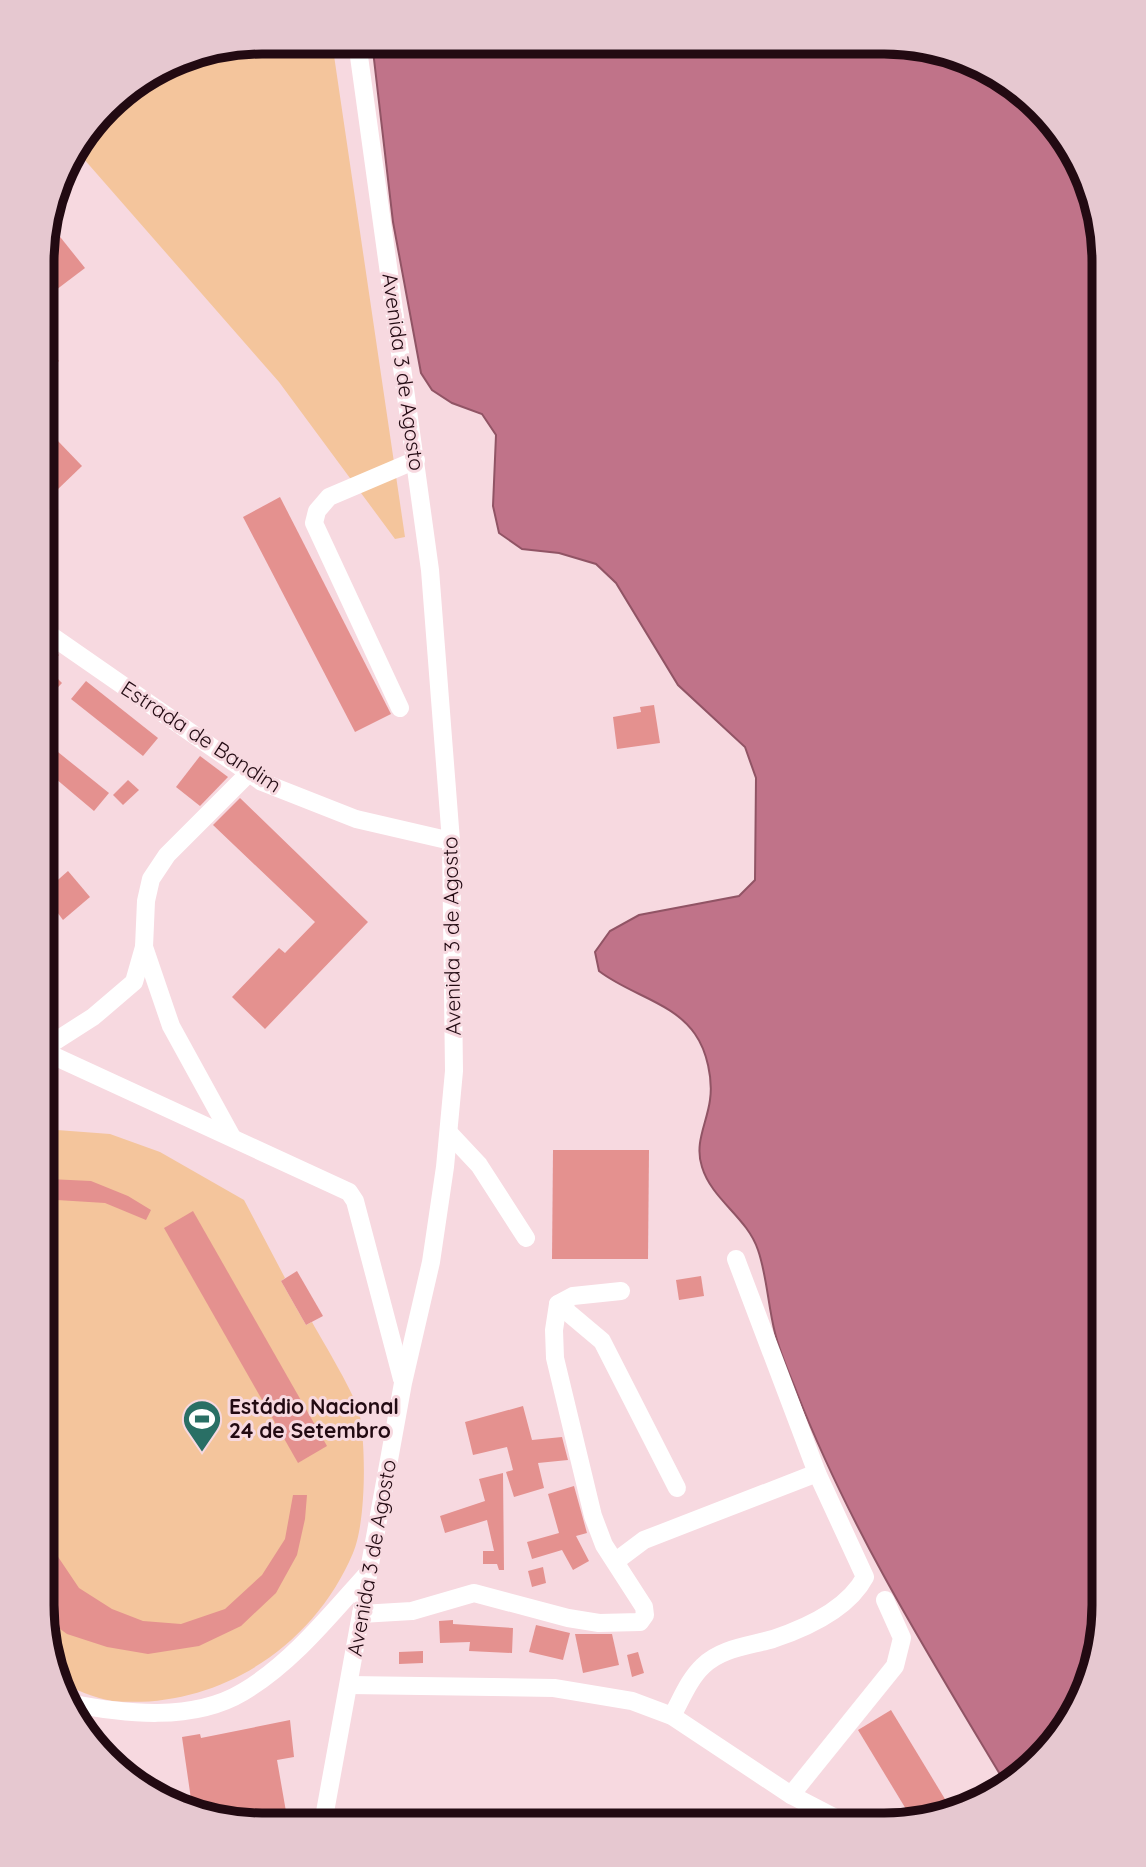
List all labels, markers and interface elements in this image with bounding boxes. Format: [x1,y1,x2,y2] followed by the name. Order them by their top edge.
[377,271,431,472] street label: Avenida 3 de Agosto
[117,675,287,798] street label: Estrada de Bandim
[436,836,466,1036] street label: Avenida 3 de Agosto
[229,1393,399,1443] place label: Estádio Nacional 24 de Setembro
[181,1398,223,1453] sports icon: Estádio Nacional 24 de Setembro
[341,1457,401,1658] street label: Avenida 3 de Agosto

